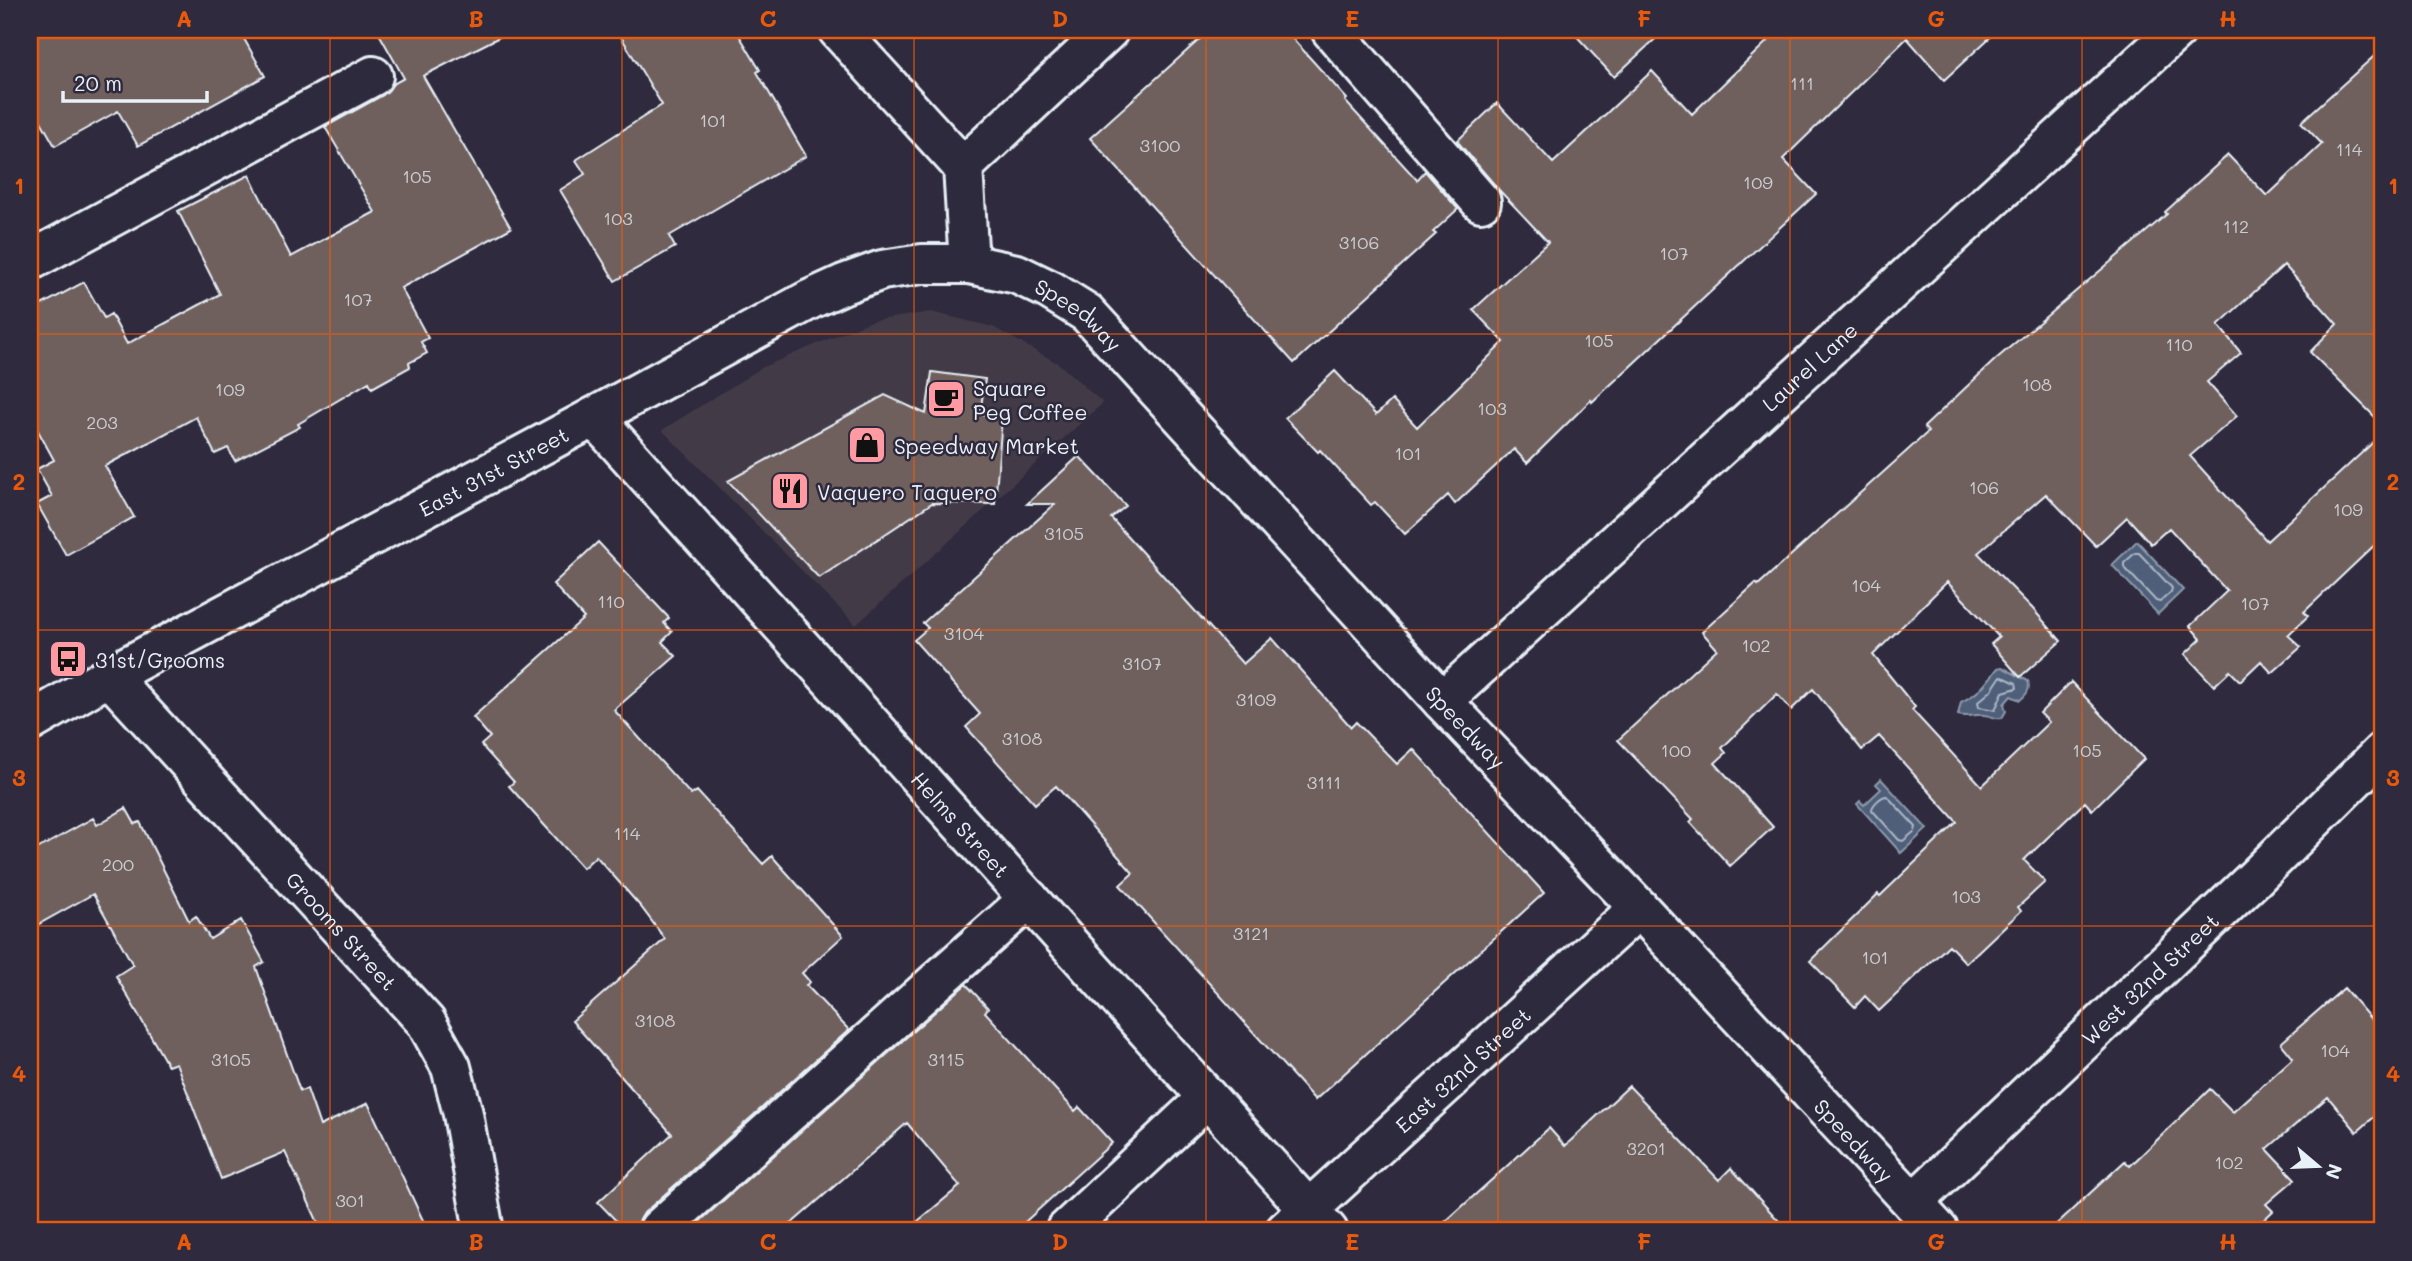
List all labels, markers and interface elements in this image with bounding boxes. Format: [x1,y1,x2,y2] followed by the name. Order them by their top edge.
[176,3,192,33] text: A
[468,3,484,33] text: B
[759,3,777,33] text: C
[1052,3,1068,33] text: D
[1345,3,1359,33] text: E
[1637,3,1651,33] text: F
[1927,3,1945,33] text: G
[2219,3,2237,33] text: H
[63,60,206,104] scale bar
[74,69,122,96] text: 20 m
[1790,71,1814,95] house number: 111
[699,108,727,132] house number: 101
[1140,133,1180,157] house number: 3100
[2336,137,2363,161] house number: 114
[402,164,432,188] house number: 105
[14,170,24,200] text: 1
[1743,170,1773,194] house number: 109
[2388,170,2398,200] text: 1
[603,206,633,230] house number: 103
[2223,214,2249,238] house number: 112
[1339,230,1379,254] house number: 3106
[1659,241,1689,265] house number: 107
[1031,272,1128,356] street label: Speedway
[343,287,373,311] house number: 107
[1756,315,1862,416] street label: Laurel Lane
[1584,328,1614,352] house number: 105
[2165,332,2193,356] house number: 110
[2022,372,2052,396] house number: 108
[973,374,1088,425] place label: Square Peg Coffee
[215,377,245,401] house number: 109
[925,378,967,420] cafe icon: Square Peg Coffee
[1477,396,1507,420] house number: 103
[86,410,118,434] house number: 203
[414,420,573,522] street label: East 31st Street
[846,424,888,466] shop icon: Speedway Market
[894,432,1079,459] place label: Speedway Market
[1394,441,1422,465] house number: 101
[13,466,25,496] text: 2
[2387,466,2399,496] text: 2
[769,470,811,512] restaurant icon: Vaquero Taquero
[1969,475,1999,499] house number: 106
[817,478,997,505] place label: Vaquero Taquero
[2333,497,2363,521] house number: 109
[1044,521,1084,545] house number: 3105
[1851,573,1881,597] house number: 104
[597,589,625,613] house number: 110
[2240,591,2270,615] house number: 107
[944,621,985,645] house number: 3104
[1741,633,1771,657] house number: 102
[47,638,89,680] bus stop icon: 31st/Grooms
[95,646,225,673] place label: 31st/Grooms
[1122,651,1162,675] house number: 3107
[1421,679,1512,774] street label: Speedway
[1236,687,1277,711] house number: 3109
[1002,726,1042,750] house number: 3108
[1661,738,1691,762] house number: 100
[2072,738,2102,762] house number: 105
[12,762,26,792] text: 3
[2386,762,2400,792] text: 3
[906,765,1016,883] street label: Helms Street
[1307,770,1341,794] house number: 3111
[614,821,641,845] house number: 114
[102,852,134,876] house number: 200
[281,865,403,995] street label: Grooms Street
[1951,884,1981,908] house number: 103
[2075,907,2224,1050] street label: West 32nd Street
[1233,921,1269,945] house number: 3121
[1861,945,1889,969] house number: 101
[1389,1001,1536,1138] street label: East 32nd Street
[635,1008,675,1032] house number: 3108
[2320,1038,2350,1062] house number: 104
[211,1047,251,1071] house number: 3105
[927,1047,965,1071] house number: 3115
[12,1058,26,1088] text: 4
[2386,1058,2400,1088] text: 4
[1809,1093,1900,1187] street label: Speedway
[2282,1132,2352,1202] north arrow
[1626,1136,1666,1160] house number: 3201
[2214,1150,2244,1174] house number: 102
[2320,1161,2349,1183] text: N
[335,1188,365,1212] house number: 301
[176,1226,192,1256] text: A
[468,1226,484,1256] text: B
[759,1226,777,1256] text: C
[1052,1226,1068,1256] text: D
[1345,1226,1359,1256] text: E
[1637,1226,1651,1256] text: F
[1927,1226,1945,1256] text: G
[2219,1226,2237,1256] text: H

